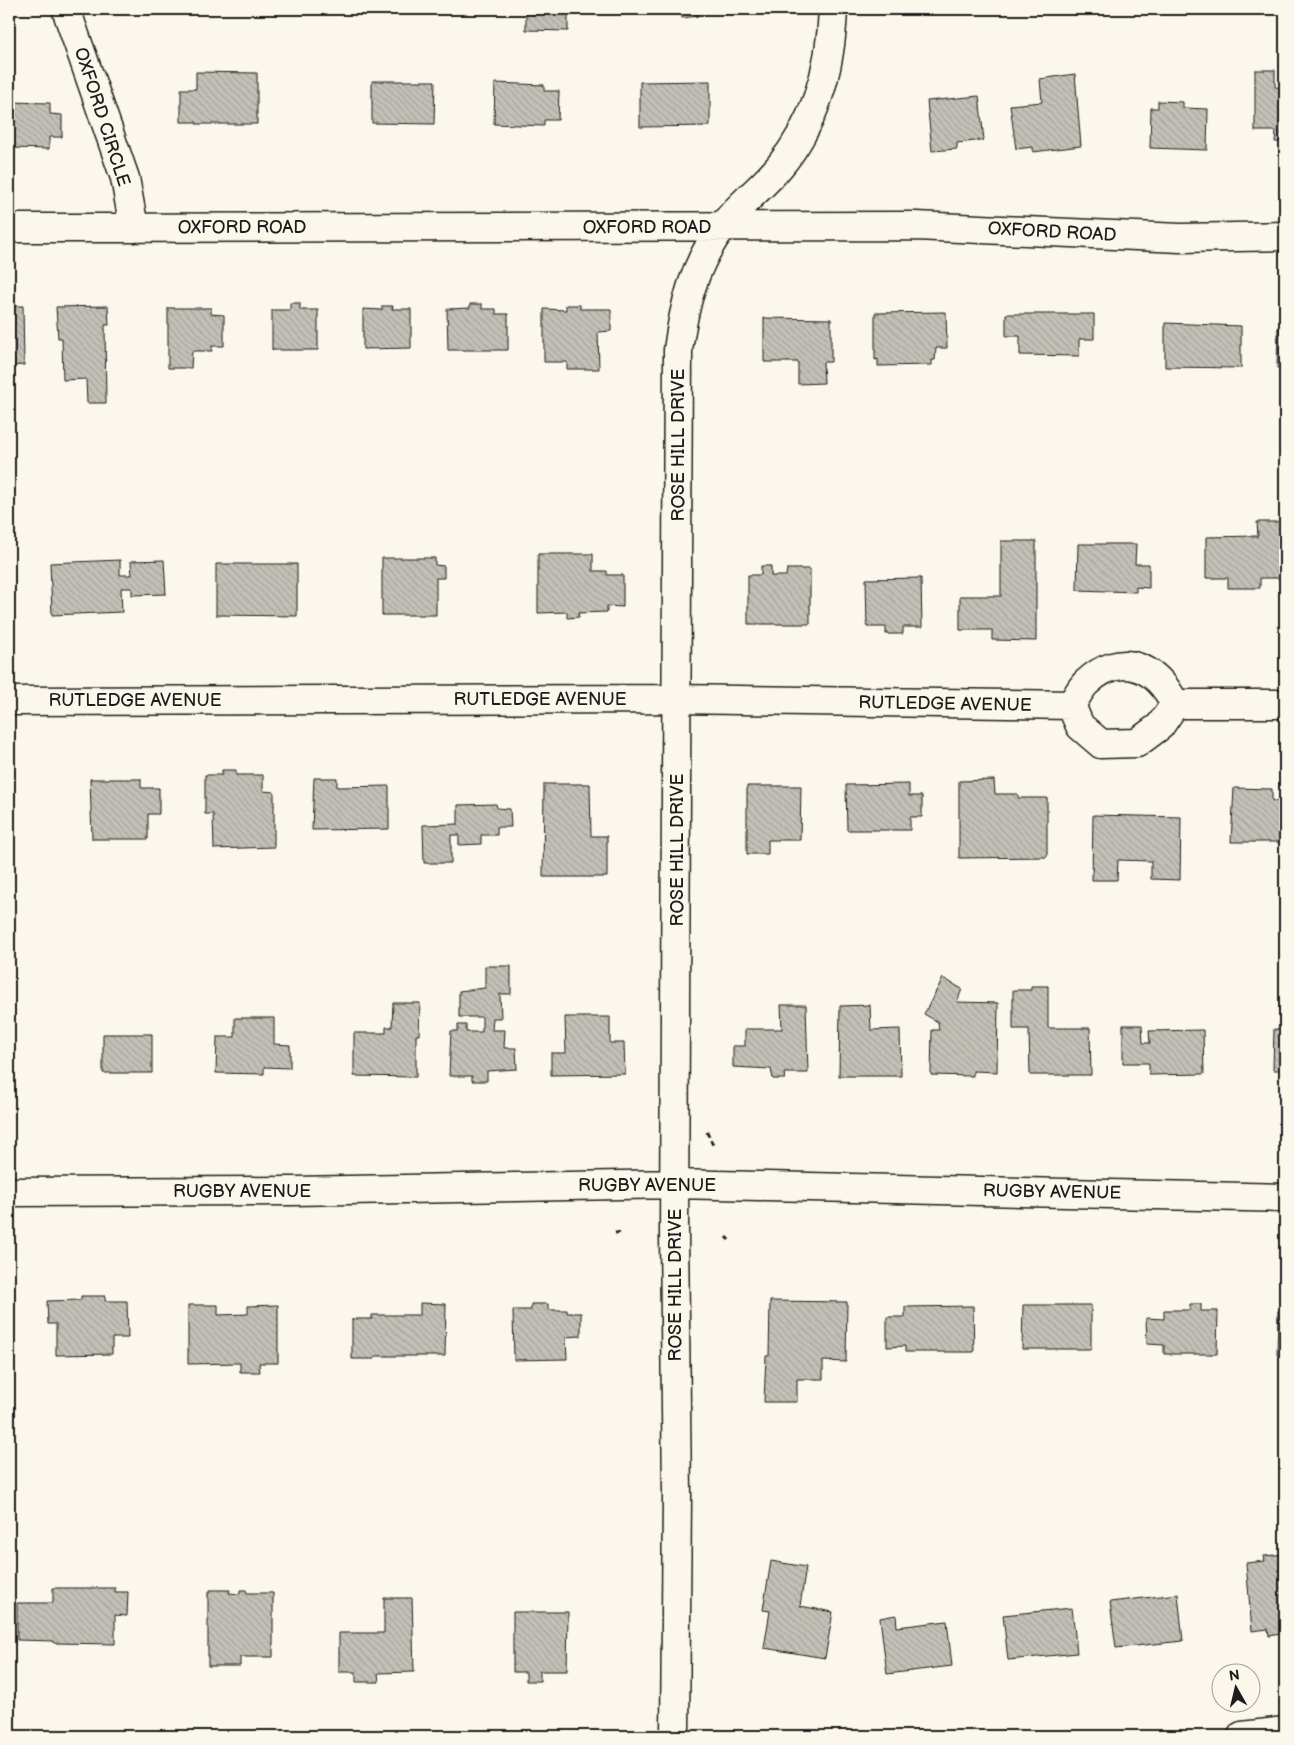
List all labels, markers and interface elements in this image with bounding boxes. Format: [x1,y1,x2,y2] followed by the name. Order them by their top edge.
[70,45,134,189] street label: OXFORD CIRCLE
[178,217,306,238] street label: OXFORD ROAD
[583,217,711,238] street label: OXFORD ROAD
[987,218,1117,246] street label: OXFORD ROAD
[668,368,689,521] street label: ROSE HILL DRIVE
[453,689,627,710] street label: RUTLEDGE AVENUE
[48,690,222,711] street label: RUTLEDGE AVENUE
[858,692,1032,716] street label: RUTLEDGE AVENUE
[667,773,688,926] street label: ROSE HILL DRIVE
[578,1175,716,1196] street label: RUGBY AVENUE
[983,1180,1121,1204] street label: RUGBY AVENUE
[173,1181,311,1202] street label: RUGBY AVENUE
[665,1208,686,1361] street label: ROSE HILL DRIVE
[1212,1662,1262,1712] north arrow
[1228,1666,1241,1685] text: N

